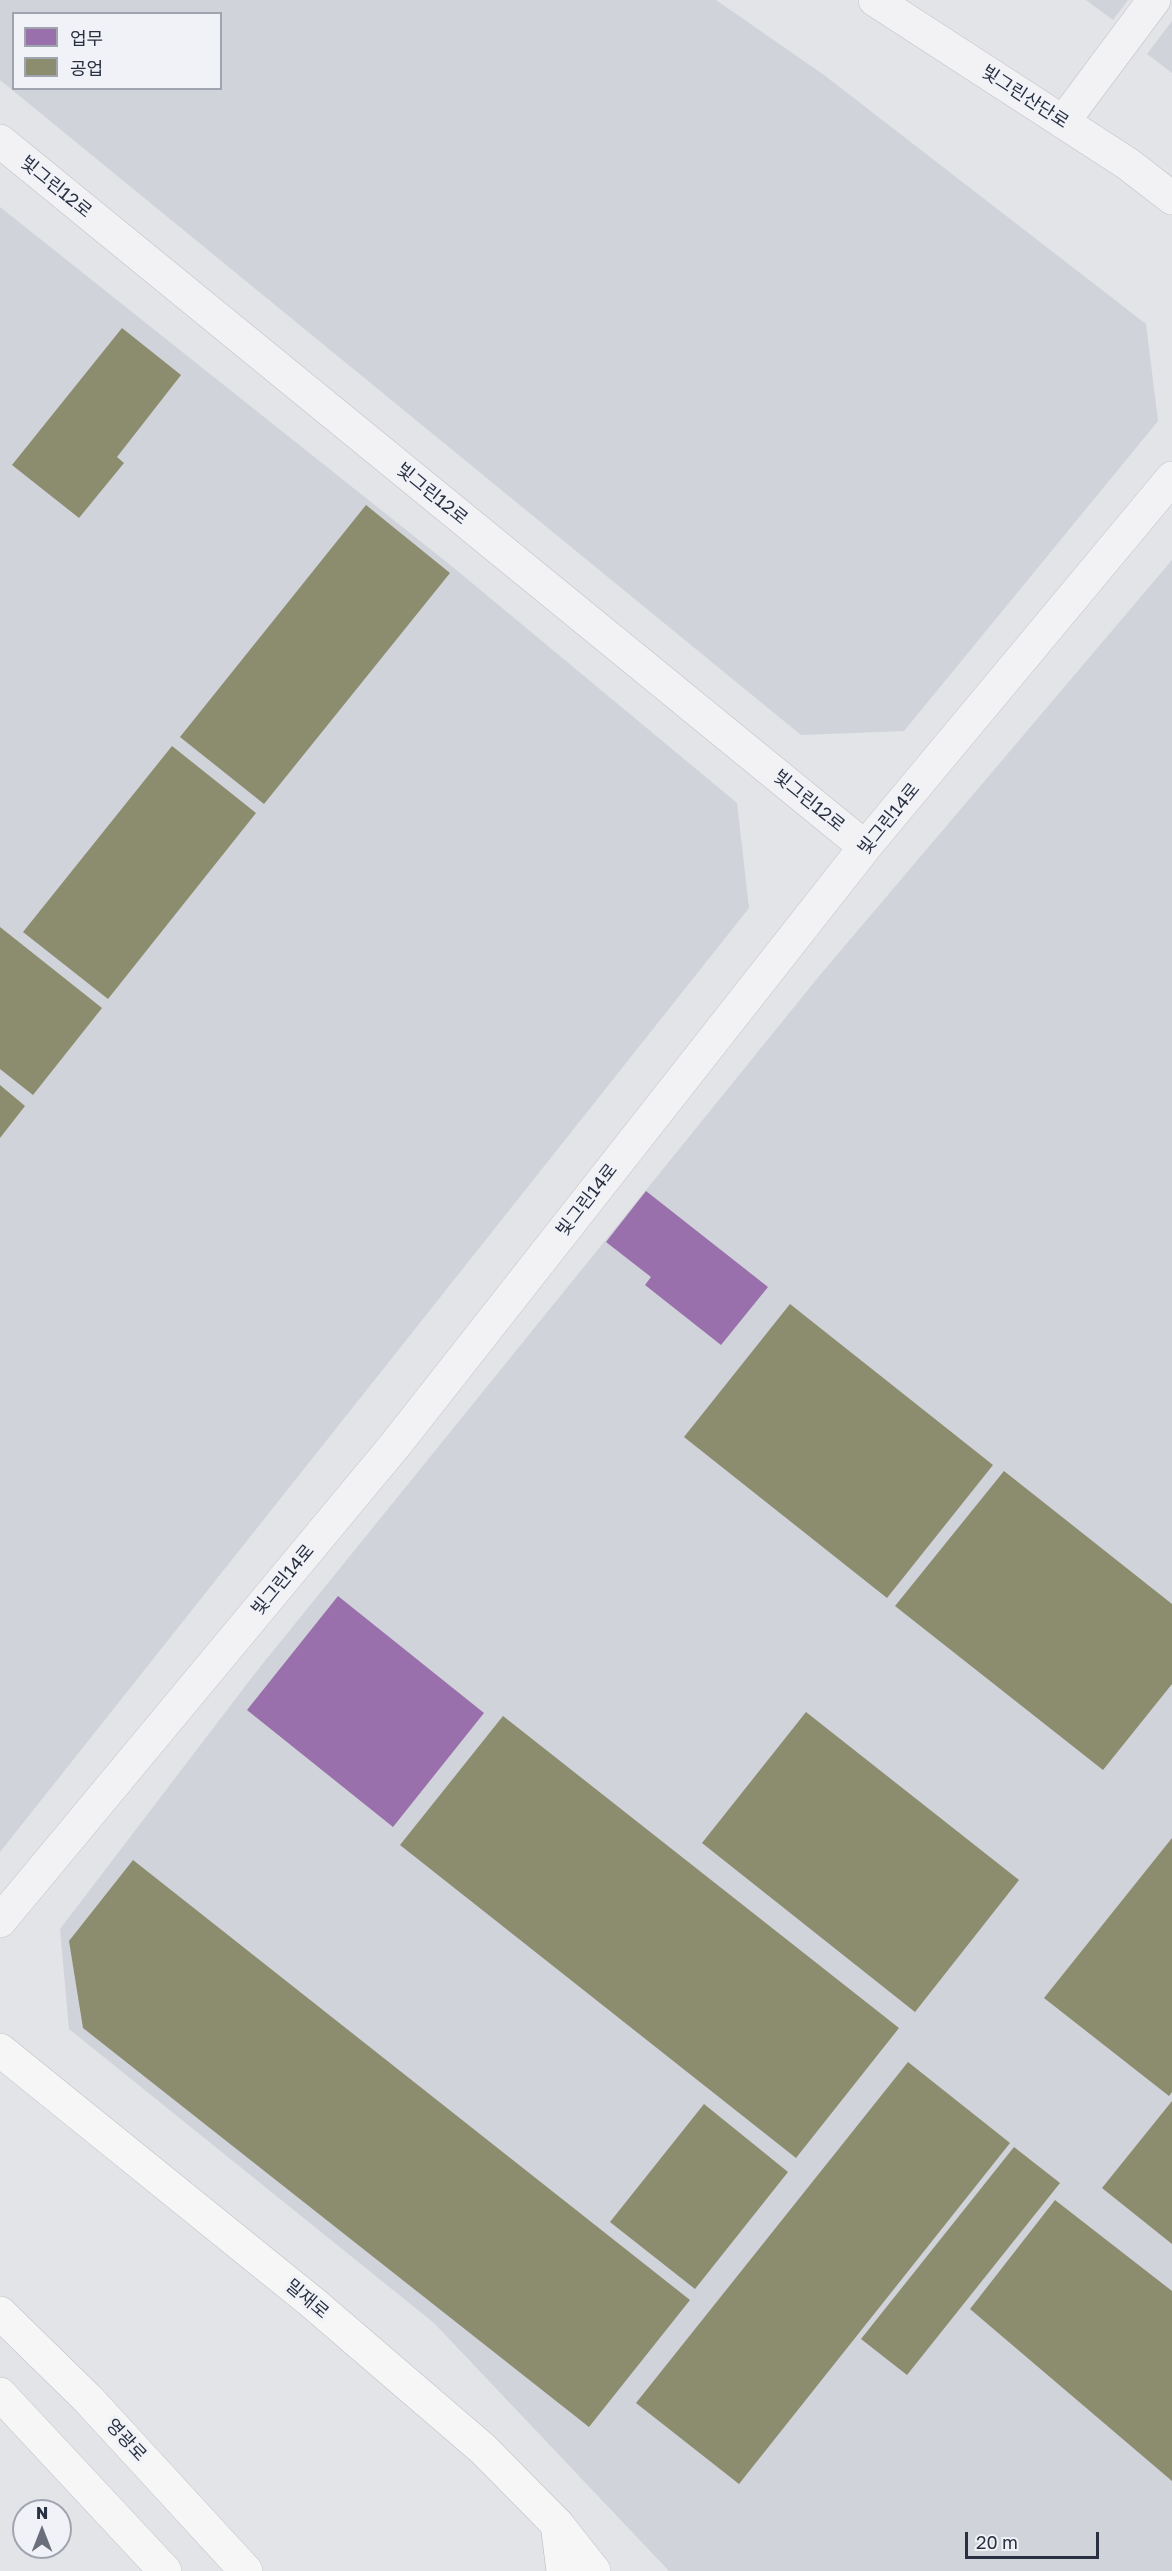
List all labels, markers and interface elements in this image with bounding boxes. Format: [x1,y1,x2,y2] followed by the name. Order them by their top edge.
[12,12,222,90] legend
[70,27,103,49] text: 업무
[70,57,103,79] text: 공업
[977,61,1073,133] street label: 빛그린산단로
[16,152,96,222] street label: 빛그린12로
[392,459,472,529] street label: 빛그린12로
[769,766,849,836] street label: 빛그린12로
[854,779,924,859] street label: 빛그린14로
[552,1159,622,1241] street label: 빛그린14로
[247,1540,319,1620] street label: 빛그린14로
[281,2275,333,2323] street label: 밀재로
[101,2414,151,2466] street label: 영광로
[12,2499,72,2559] north arrow
[36,2503,48,2523] text: N
[968,2520,1102,2558] scale bar
[976,2531,1018,2553] text: 20 m

